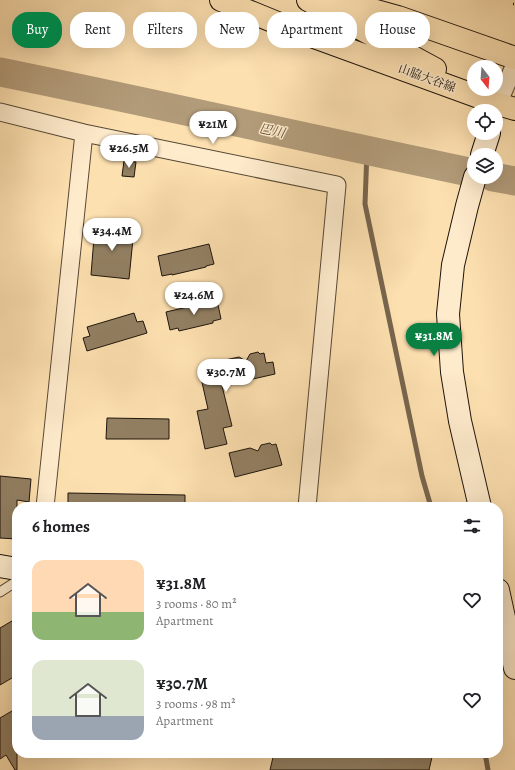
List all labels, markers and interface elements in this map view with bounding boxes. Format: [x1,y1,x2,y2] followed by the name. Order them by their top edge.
[12,12,62,48] chip: Buy
[70,12,125,48] chip: Rent
[133,12,197,48] chip: Filters
[205,12,259,48] chip: New
[267,12,357,48] chip: Apartment
[365,12,430,48] chip: House
[396,60,458,96] street label: 山脇大谷線
[467,60,503,96] north arrow
[467,60,503,184] map controls
[467,104,503,140] button: locate
[189,111,237,145] pin: ¥21M
[198,115,228,132] text: ¥21M
[257,119,288,142] water label: 巴川
[96,135,162,169] pin: ¥26.5M
[109,139,149,156] text: ¥26.5M
[467,148,503,184] button: layers
[79,218,145,252] pin: ¥34.4M
[92,222,132,239] text: ¥34.4M
[161,282,227,316] pin: ¥24.6M
[174,286,214,303] text: ¥24.6M
[401,323,467,357] pin: ¥31.8M
[415,327,453,344] text: ¥31.8M
[193,359,259,393] pin: ¥30.7M
[206,363,246,380] text: ¥30.7M
[32,515,90,538] text: 6 homes
[461,515,483,537] icon: filters
[156,572,206,595] text: ¥31.8M
[64,576,112,624] icon: home
[461,589,483,611] icon: heart
[156,595,236,612] text: 3 rooms · 80 m²
[156,612,214,629] text: Apartment
[156,672,208,695] text: ¥30.7M
[64,676,112,724] icon: home
[461,689,483,711] icon: heart
[156,695,235,712] text: 3 rooms · 98 m²
[156,712,214,729] text: Apartment

